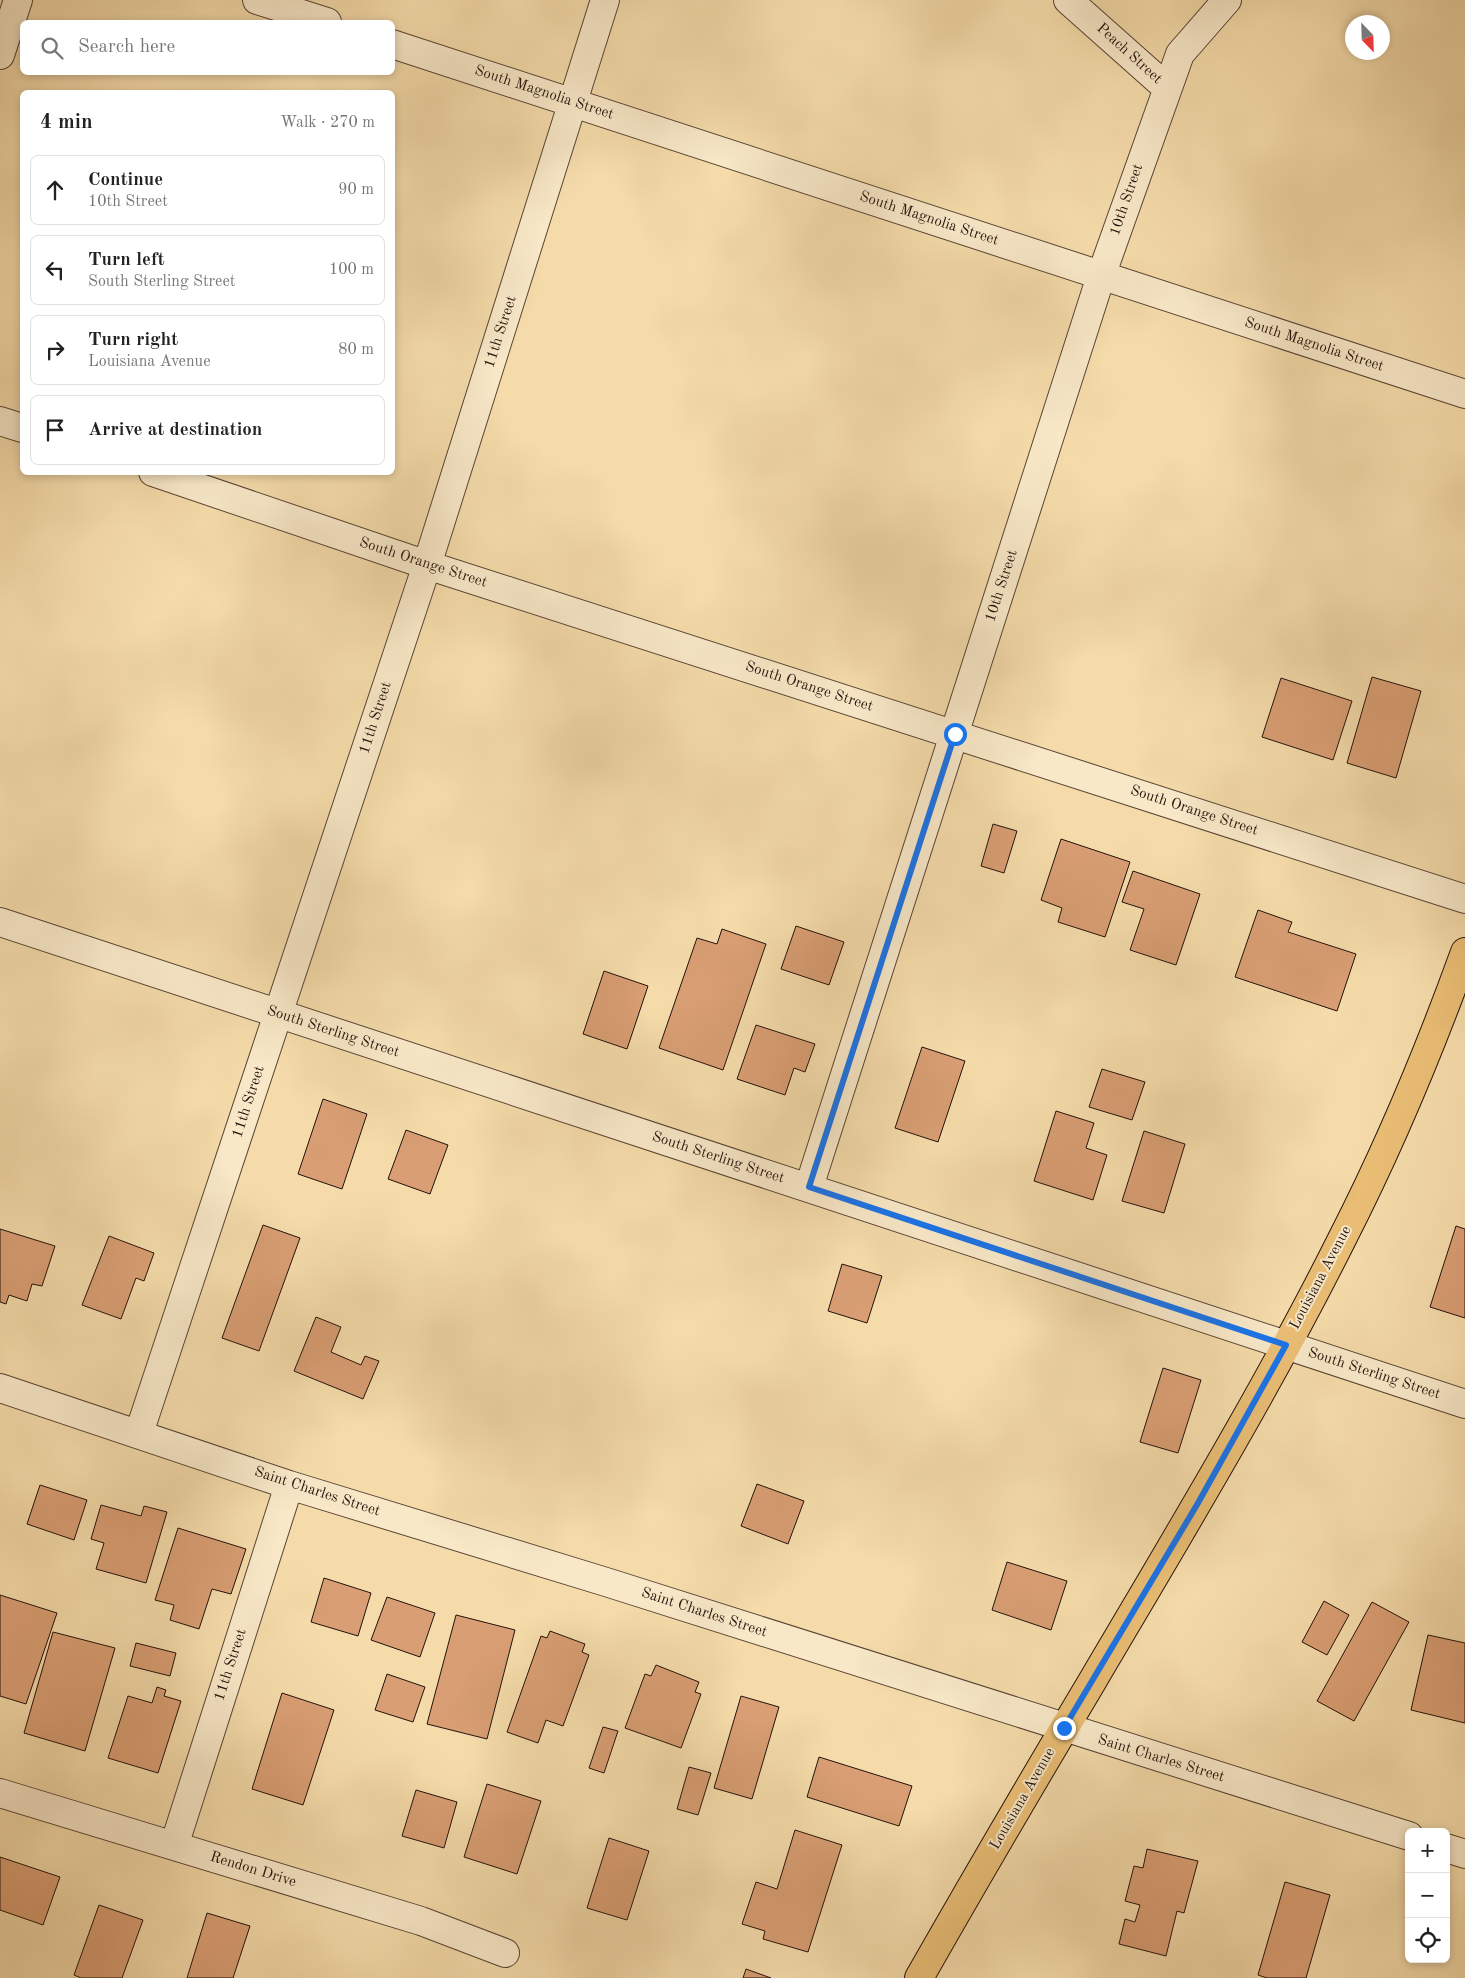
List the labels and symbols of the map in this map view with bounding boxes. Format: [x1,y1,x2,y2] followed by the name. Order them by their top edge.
[1345,15,1390,60] north arrow
[1093,21,1165,87] street label: Peach Street
[473,63,615,123] street label: South Magnolia Street
[1108,162,1146,238] street label: 10th Street
[858,189,1000,249] street label: South Magnolia Street
[482,294,520,370] street label: 11th Street
[1243,315,1385,375] street label: South Magnolia Street
[357,535,489,591] street label: South Orange Street
[983,548,1021,624] street label: 10th Street
[743,659,875,715] street label: South Orange Street
[357,680,395,756] street label: 11th Street
[944,723,967,746] route start
[1128,783,1260,839] street label: South Orange Street
[265,1004,401,1060] street label: South Sterling Street
[230,1064,268,1140] street label: 11th Street
[650,1130,786,1186] street label: South Sterling Street
[1287,1224,1355,1332] street label: Louisiana Avenue
[1306,1346,1442,1402] street label: South Sterling Street
[252,1465,382,1519] street label: Saint Charles Street
[639,1586,769,1640] street label: Saint Charles Street
[212,1627,250,1703] street label: 11th Street
[1053,1717,1076,1740] route end
[1096,1733,1226,1785] street label: Saint Charles Street
[988,1745,1058,1852] street label: Louisiana Avenue
[208,1850,298,1890] street label: Rendon Drive

